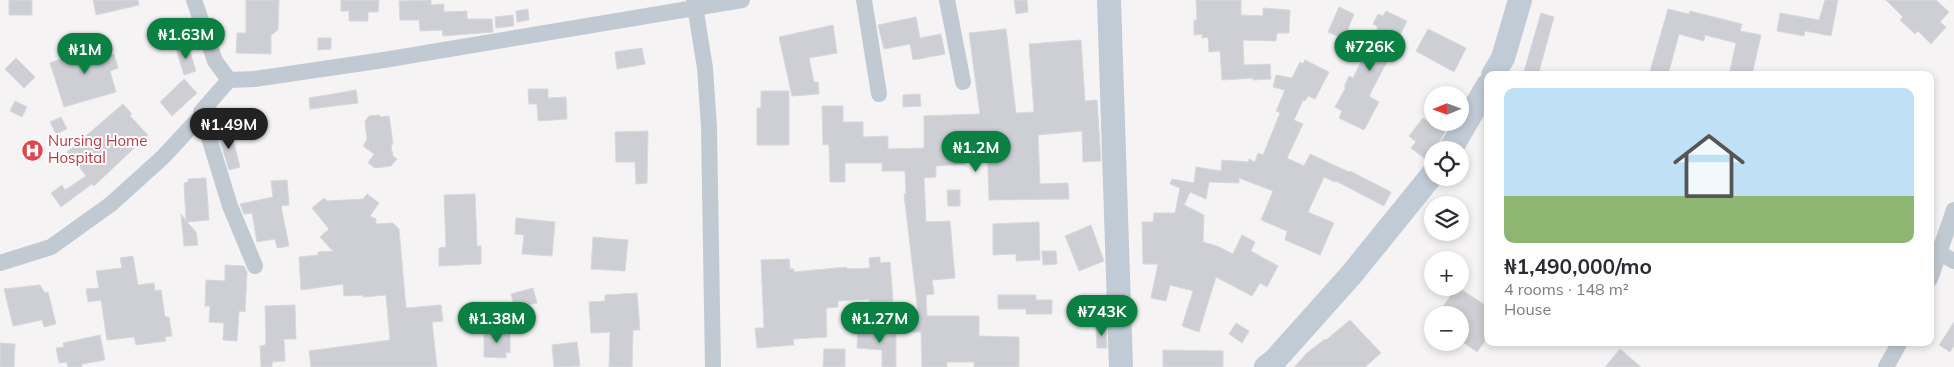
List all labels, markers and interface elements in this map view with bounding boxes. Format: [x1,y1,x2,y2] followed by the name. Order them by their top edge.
[145,18,227,60] pin: ₦1.63M
[158,24,214,44] text: ₦1.63M
[1335,30,1405,72] pin: ₦726K
[61,32,109,75] pin: ₦1M
[1345,36,1395,56] text: ₦726K
[68,39,102,59] text: ₦1M
[1424,86,1469,131] north arrow
[1424,86,1469,351] map controls
[188,108,270,150] pin: ₦1.49M
[201,114,257,134] text: ₦1.49M
[1664,121,1754,211] icon: home
[941,130,1011,173] pin: ₦1.2M
[48,131,147,167] place label: Nursing Home Hospital
[953,137,999,157] text: ₦1.2M
[20,138,44,162] hospital icon: Nursing Home Hospital
[1424,141,1469,186] button: locate
[1424,196,1469,241] button: layers
[1424,251,1469,296] button: +
[1504,253,1652,279] text: ₦1,490,000/mo
[1504,279,1629,299] text: 4 rooms · 148 m²
[1067,294,1137,337] pin: ₦743K
[1504,299,1551,319] text: House
[1077,301,1127,321] text: ₦743K
[456,302,538,344] pin: ₦1.38M
[839,302,921,344] pin: ₦1.27M
[1424,306,1469,351] button: −
[469,308,525,328] text: ₦1.38M
[852,308,908,328] text: ₦1.27M

